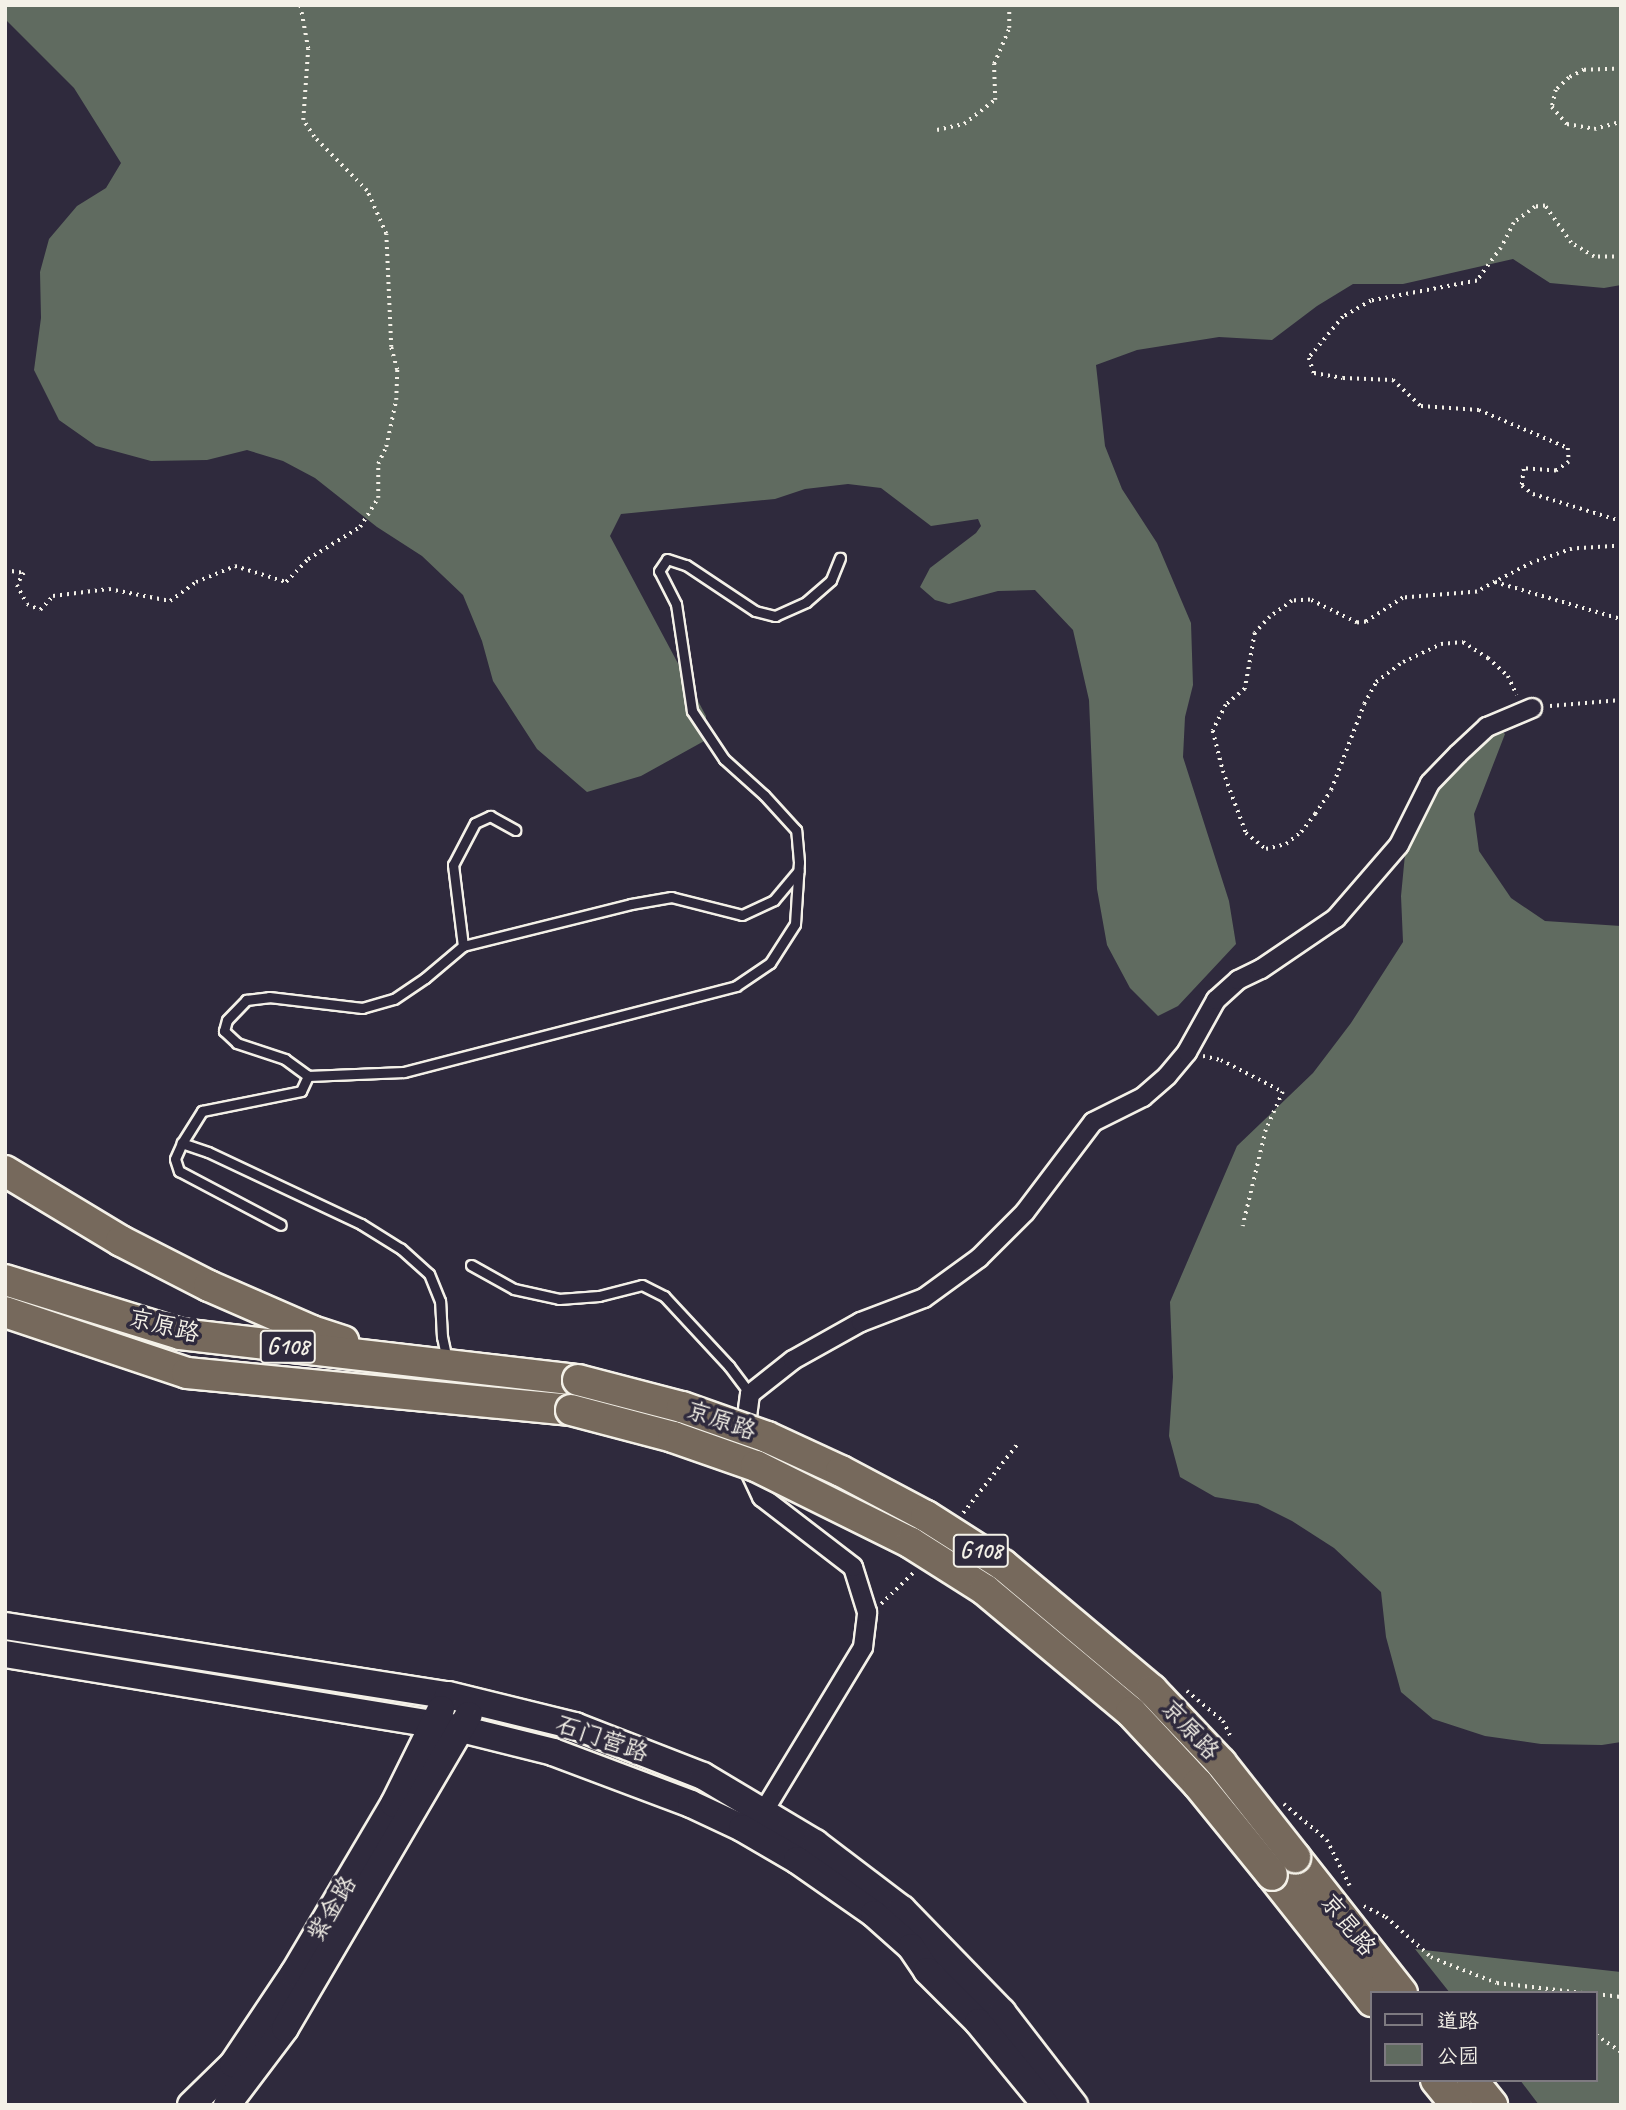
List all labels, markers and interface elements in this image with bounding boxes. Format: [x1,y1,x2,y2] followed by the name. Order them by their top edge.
[126,1303,202,1349] street label: 京原路
[258,1328,318,1366] road number: G108
[682,1396,760,1446] street label: 京原路
[951,1532,1011,1570] road number: G108
[1155,1694,1225,1766] street label: 京原路
[552,1710,652,1768] street label: 石门营路
[301,1871,363,1947] street label: 紫金路
[1314,1888,1382,1962] street label: 京昆路
[1370,1991,1598,2082] legend
[1437,2008,1479,2034] text: 道路
[1437,2043,1479,2069] text: 公园

